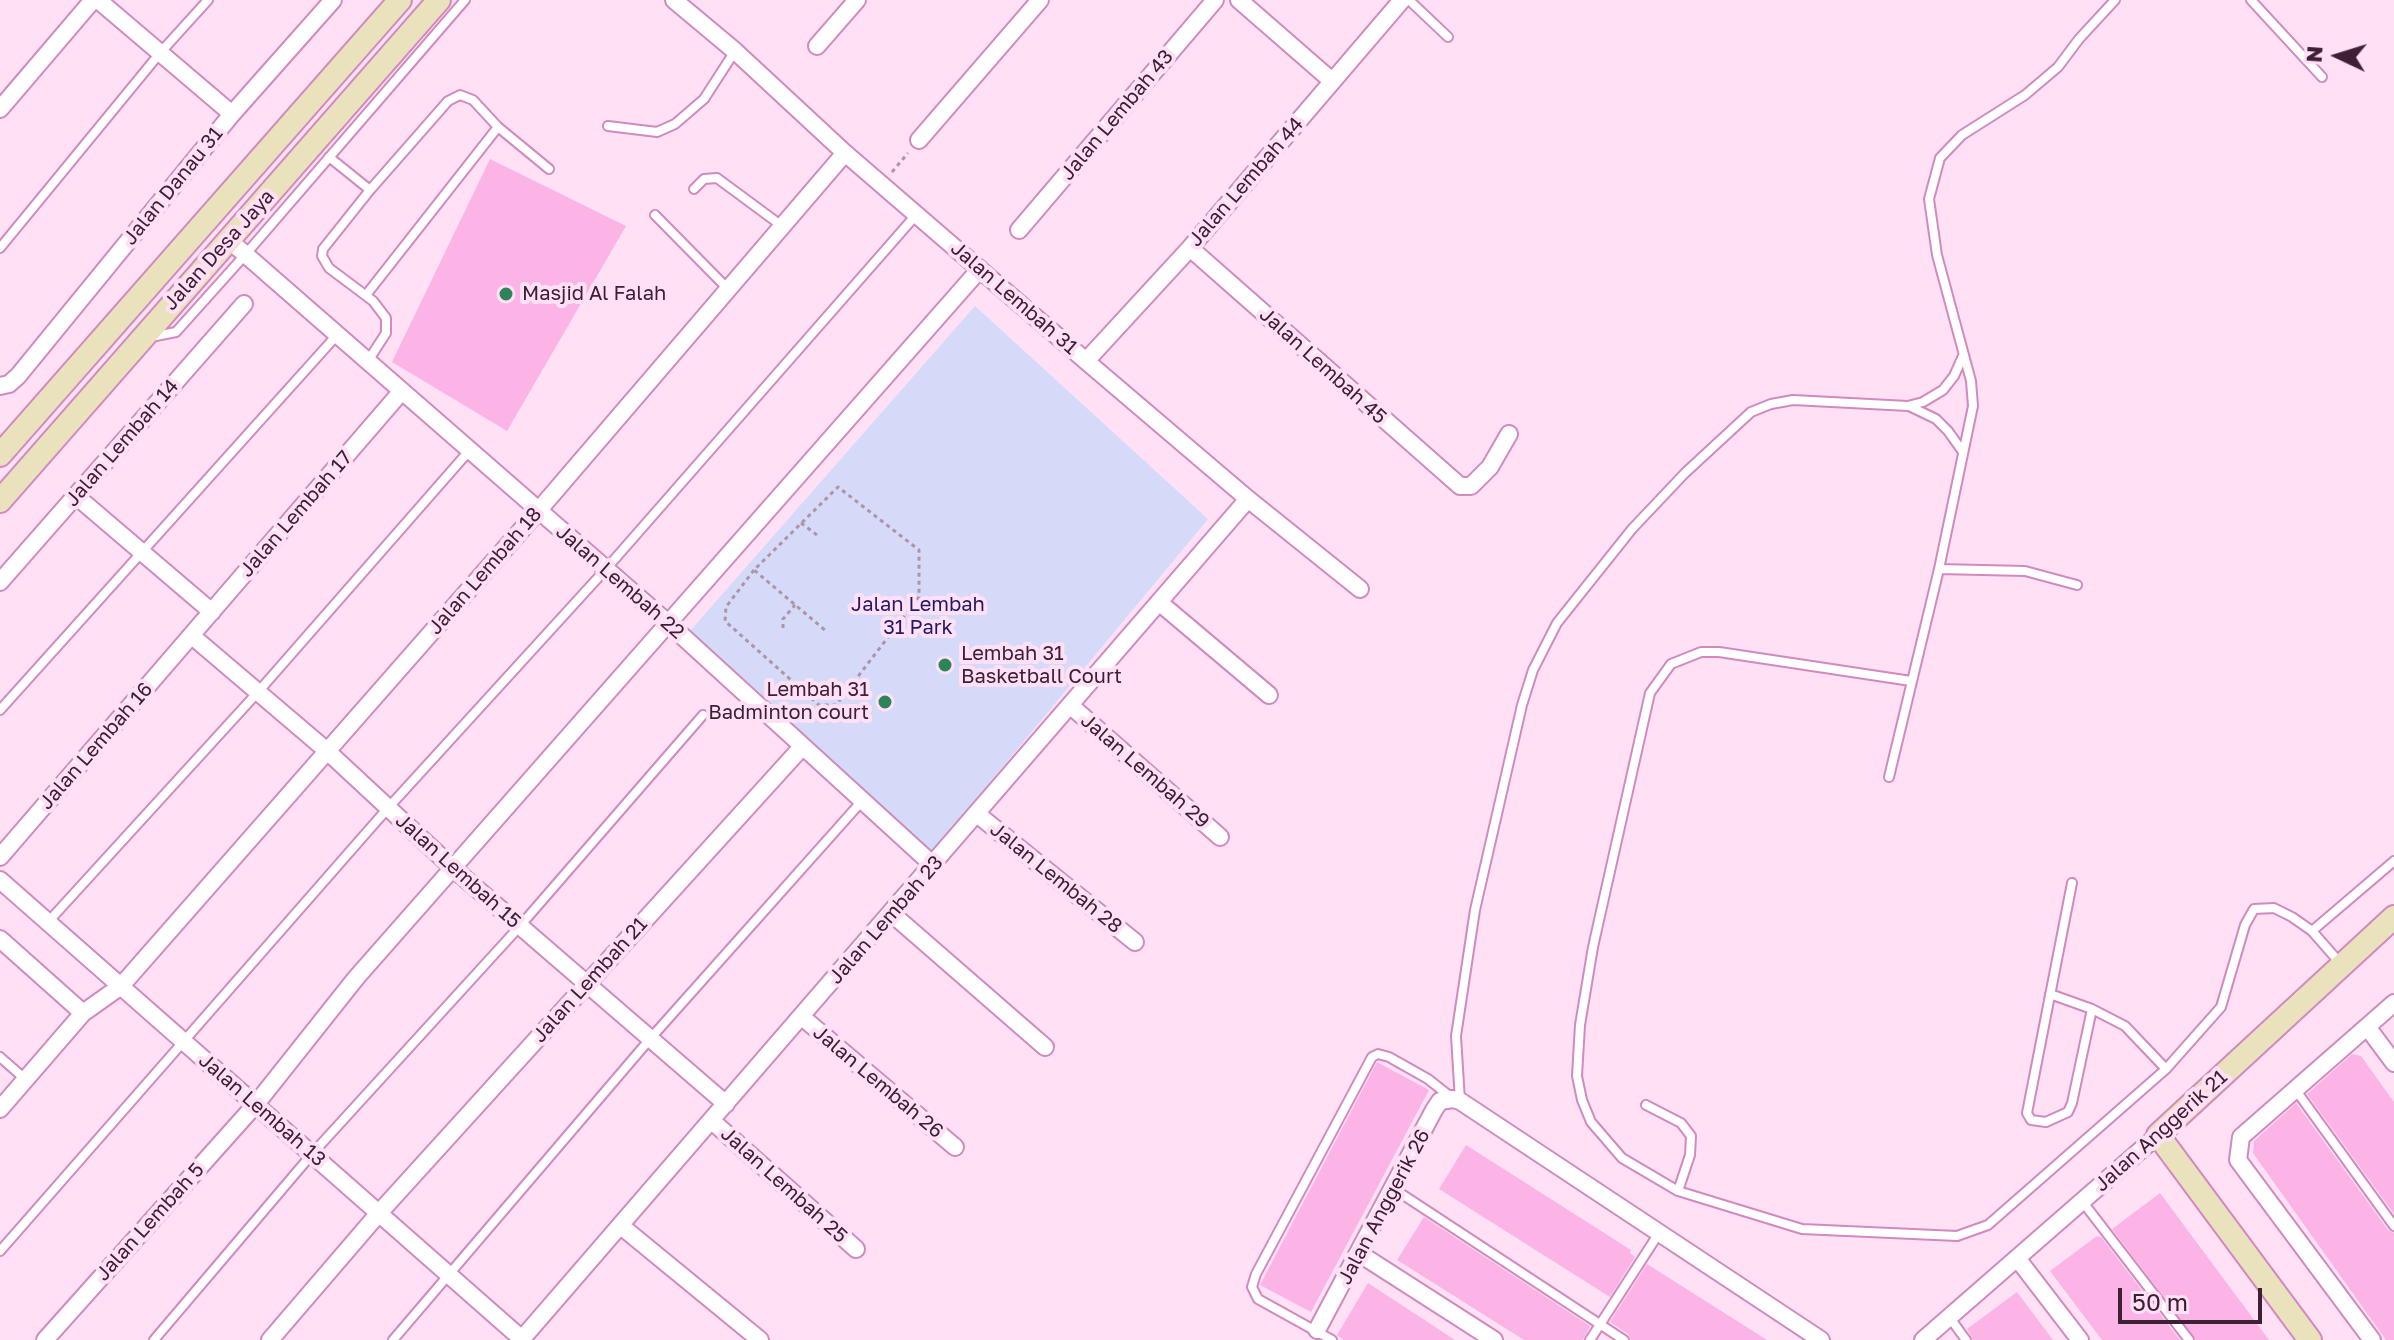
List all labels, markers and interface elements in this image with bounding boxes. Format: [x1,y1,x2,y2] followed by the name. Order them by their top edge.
[2298,16,2378,96] north arrow
[1056,45,1178,185] street label: Jalan Lembah 43
[2300,45,2328,64] text: N
[1183,113,1309,251] street label: Jalan Lembah 44
[118,122,228,250] street label: Jalan Danau 31
[159,185,279,315] street label: Jalan Desa Jaya
[946,236,1082,360] street label: Jalan Lembah 31
[522,282,666,306] place label: Masjid Al Falah
[497,285,515,303] marker: Masjid Al Falah
[1255,303,1391,429] street label: Jalan Lembah 45
[60,374,184,512] street label: Jalan Lembah 14
[235,446,357,582] street label: Jalan Lembah 17
[423,502,547,640] street label: Jalan Lembah 18
[551,520,689,644] street label: Jalan Lembah 22
[851,593,985,640] park label: Jalan Lembah 31 Park
[961,642,1122,689] place label: Lembah 31 Basketball Court
[936,656,954,674] marker: Lembah 31 Basketball Court
[34,678,158,814] street label: Jalan Lembah 16
[708,678,869,725] place label: Lembah 31 Badminton court
[876,693,894,711] marker: Lembah 31 Badminton court
[1076,709,1214,833] street label: Jalan Lembah 29
[390,809,526,933] street label: Jalan Lembah 15
[985,818,1127,938] street label: Jalan Lembah 28
[824,851,948,989] street label: Jalan Lembah 23
[528,912,652,1048] street label: Jalan Lembah 21
[808,1021,948,1143] street label: Jalan Lembah 26
[194,1048,330,1172] street label: Jalan Lembah 13
[2090,1065,2232,1197] street label: Jalan Anggerik 21
[716,1122,852,1248] street label: Jalan Lembah 25
[1333,1125,1435,1289] street label: Jalan Anggerik 26
[91,1158,209,1286] street label: Jalan Lembah 5
[2122,1272,2266,1322] scale bar
[2132,1287,2188,1316] text: 50 m

